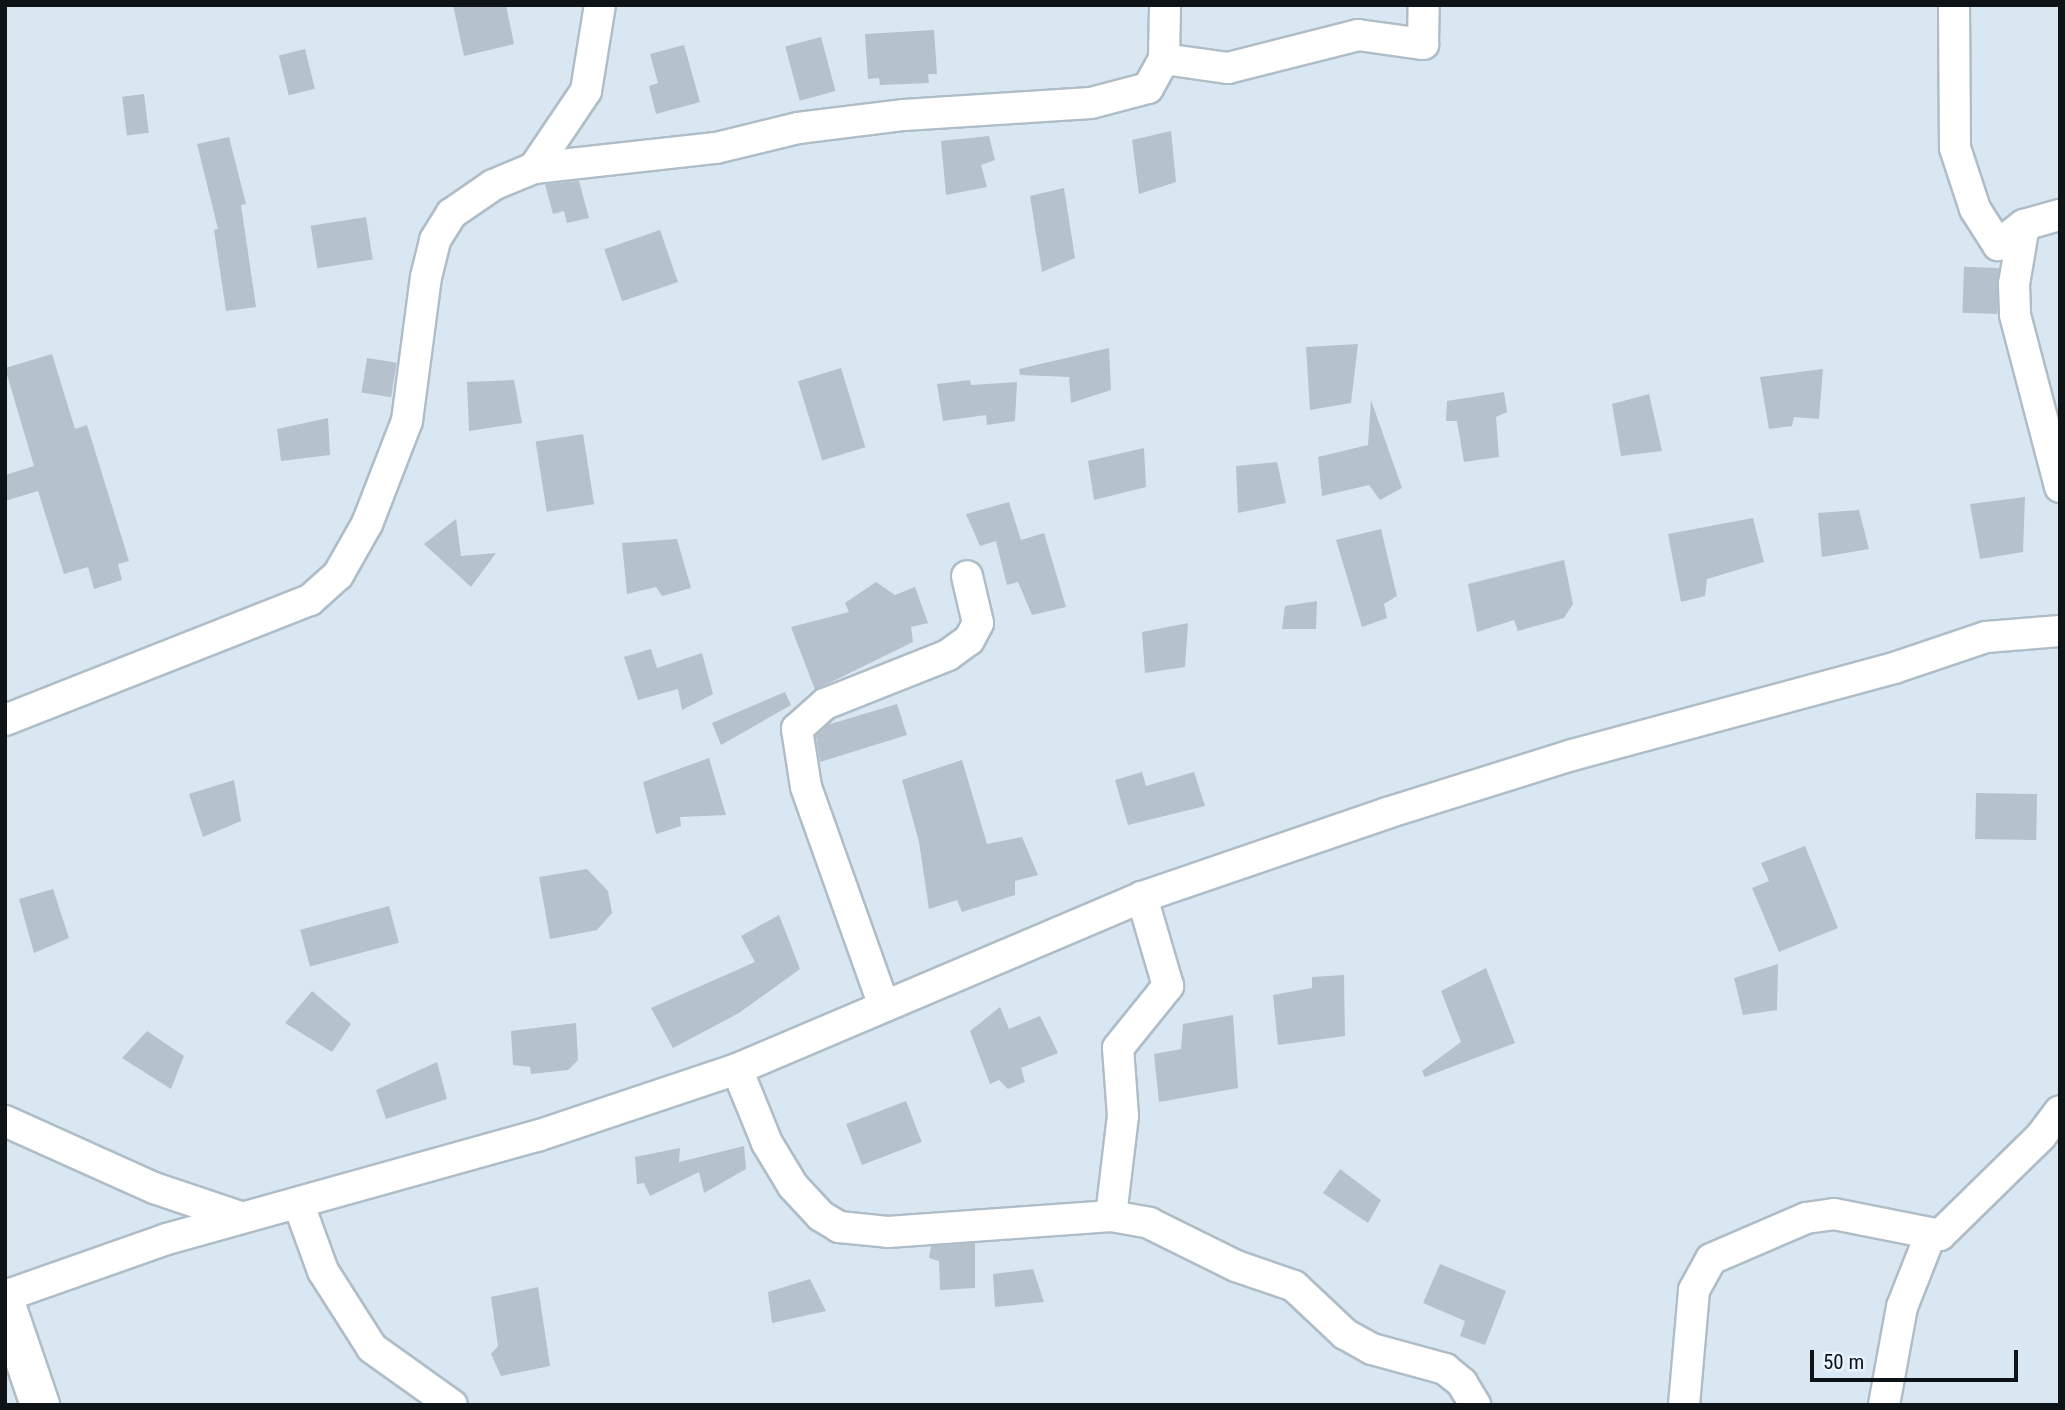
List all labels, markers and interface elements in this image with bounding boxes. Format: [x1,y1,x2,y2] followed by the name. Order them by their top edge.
[1813,1336,2021,1380] scale bar
[1823,1350,1864,1374] text: 50 m

